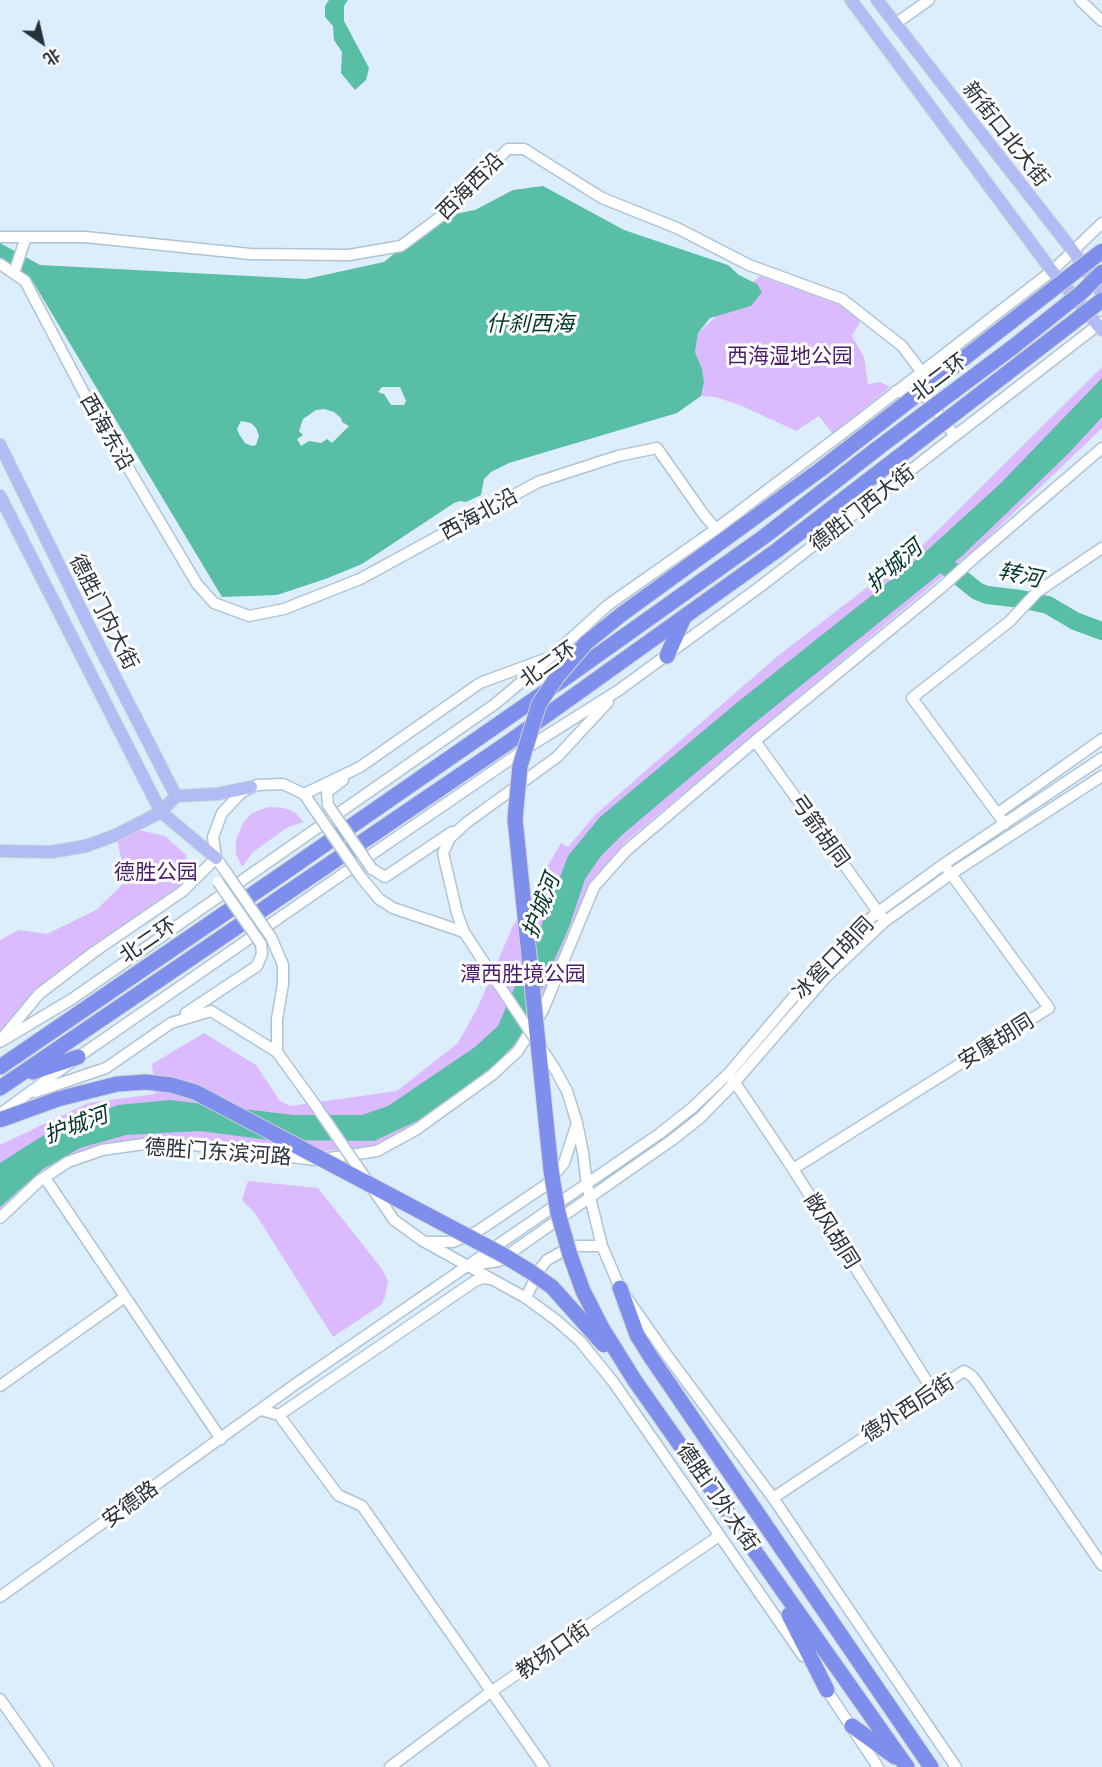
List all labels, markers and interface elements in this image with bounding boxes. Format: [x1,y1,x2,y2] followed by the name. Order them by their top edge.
[12,12,72,72] north arrow
[40,45,64,70] text: 北
[957,77,1055,191] street label: 新街口北大街
[431,147,509,225] street label: 西海西沿
[486,311,574,337] water label: 什刹西海
[727,343,853,369] park label: 西海湿地公园
[906,348,972,406] street label: 北二环
[75,389,139,475] street label: 西海东沿
[805,459,919,557] street label: 德胜门西大街
[436,483,522,545] street label: 西海北沿
[860,534,928,598] water label: 护城河
[64,550,144,674] street label: 德胜门内大街
[996,558,1044,592] water label: 转河
[515,636,581,692] street label: 北二环
[785,790,855,872] street label: 弓箭胡同
[114,859,198,885] park label: 德胜公园
[517,870,565,942] water label: 护城河
[787,911,879,1005] street label: 冰窖口胡同
[115,912,181,968] street label: 北二环
[460,961,586,987] park label: 潭西胜境公园
[954,1008,1038,1074] street label: 安康胡同
[40,1101,112,1149] water label: 护城河
[144,1134,292,1170] street label: 德胜门东滨河路
[799,1189,865,1273] street label: 敞风胡同
[857,1369,959,1447] street label: 德外西后街
[672,1438,764,1556] street label: 德胜门外大街
[97,1475,163,1533] street label: 安德路
[511,1616,595,1684] street label: 教场口街

